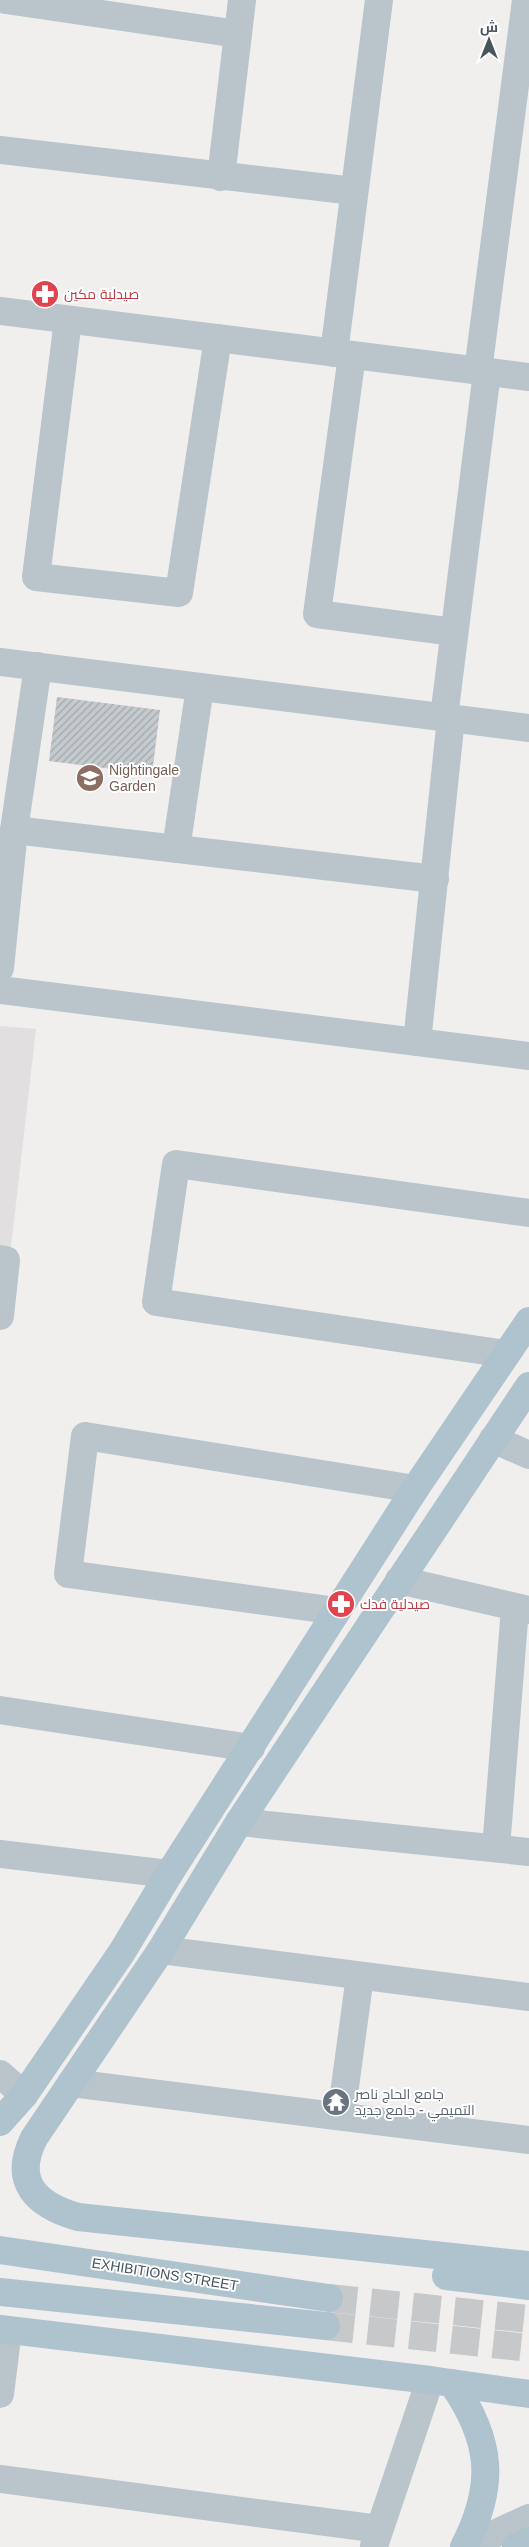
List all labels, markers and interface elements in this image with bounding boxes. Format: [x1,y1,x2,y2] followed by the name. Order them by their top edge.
[464,15,514,65] north arrow
[480,19,498,36] text: ش
[30,279,60,309] pharmacy icon: صيدلية مكين
[64,286,139,302] place label: صيدلية مكين
[109,762,179,794] place label: Nightingale Garden
[75,763,105,793] school or university icon: Nightingale Garden
[326,1589,356,1619] pharmacy icon: صيدلية فدك
[360,1596,430,1612] place label: صيدلية فدك
[354,2086,475,2122] place label: جامع الحاج ناصر التميمي - جامع جديد
[321,2087,351,2117] temple icon: جامع الحاج ناصر التميمي - جامع جديد
[91,2255,240,2294] street label: EXHIBITIONS STREET

